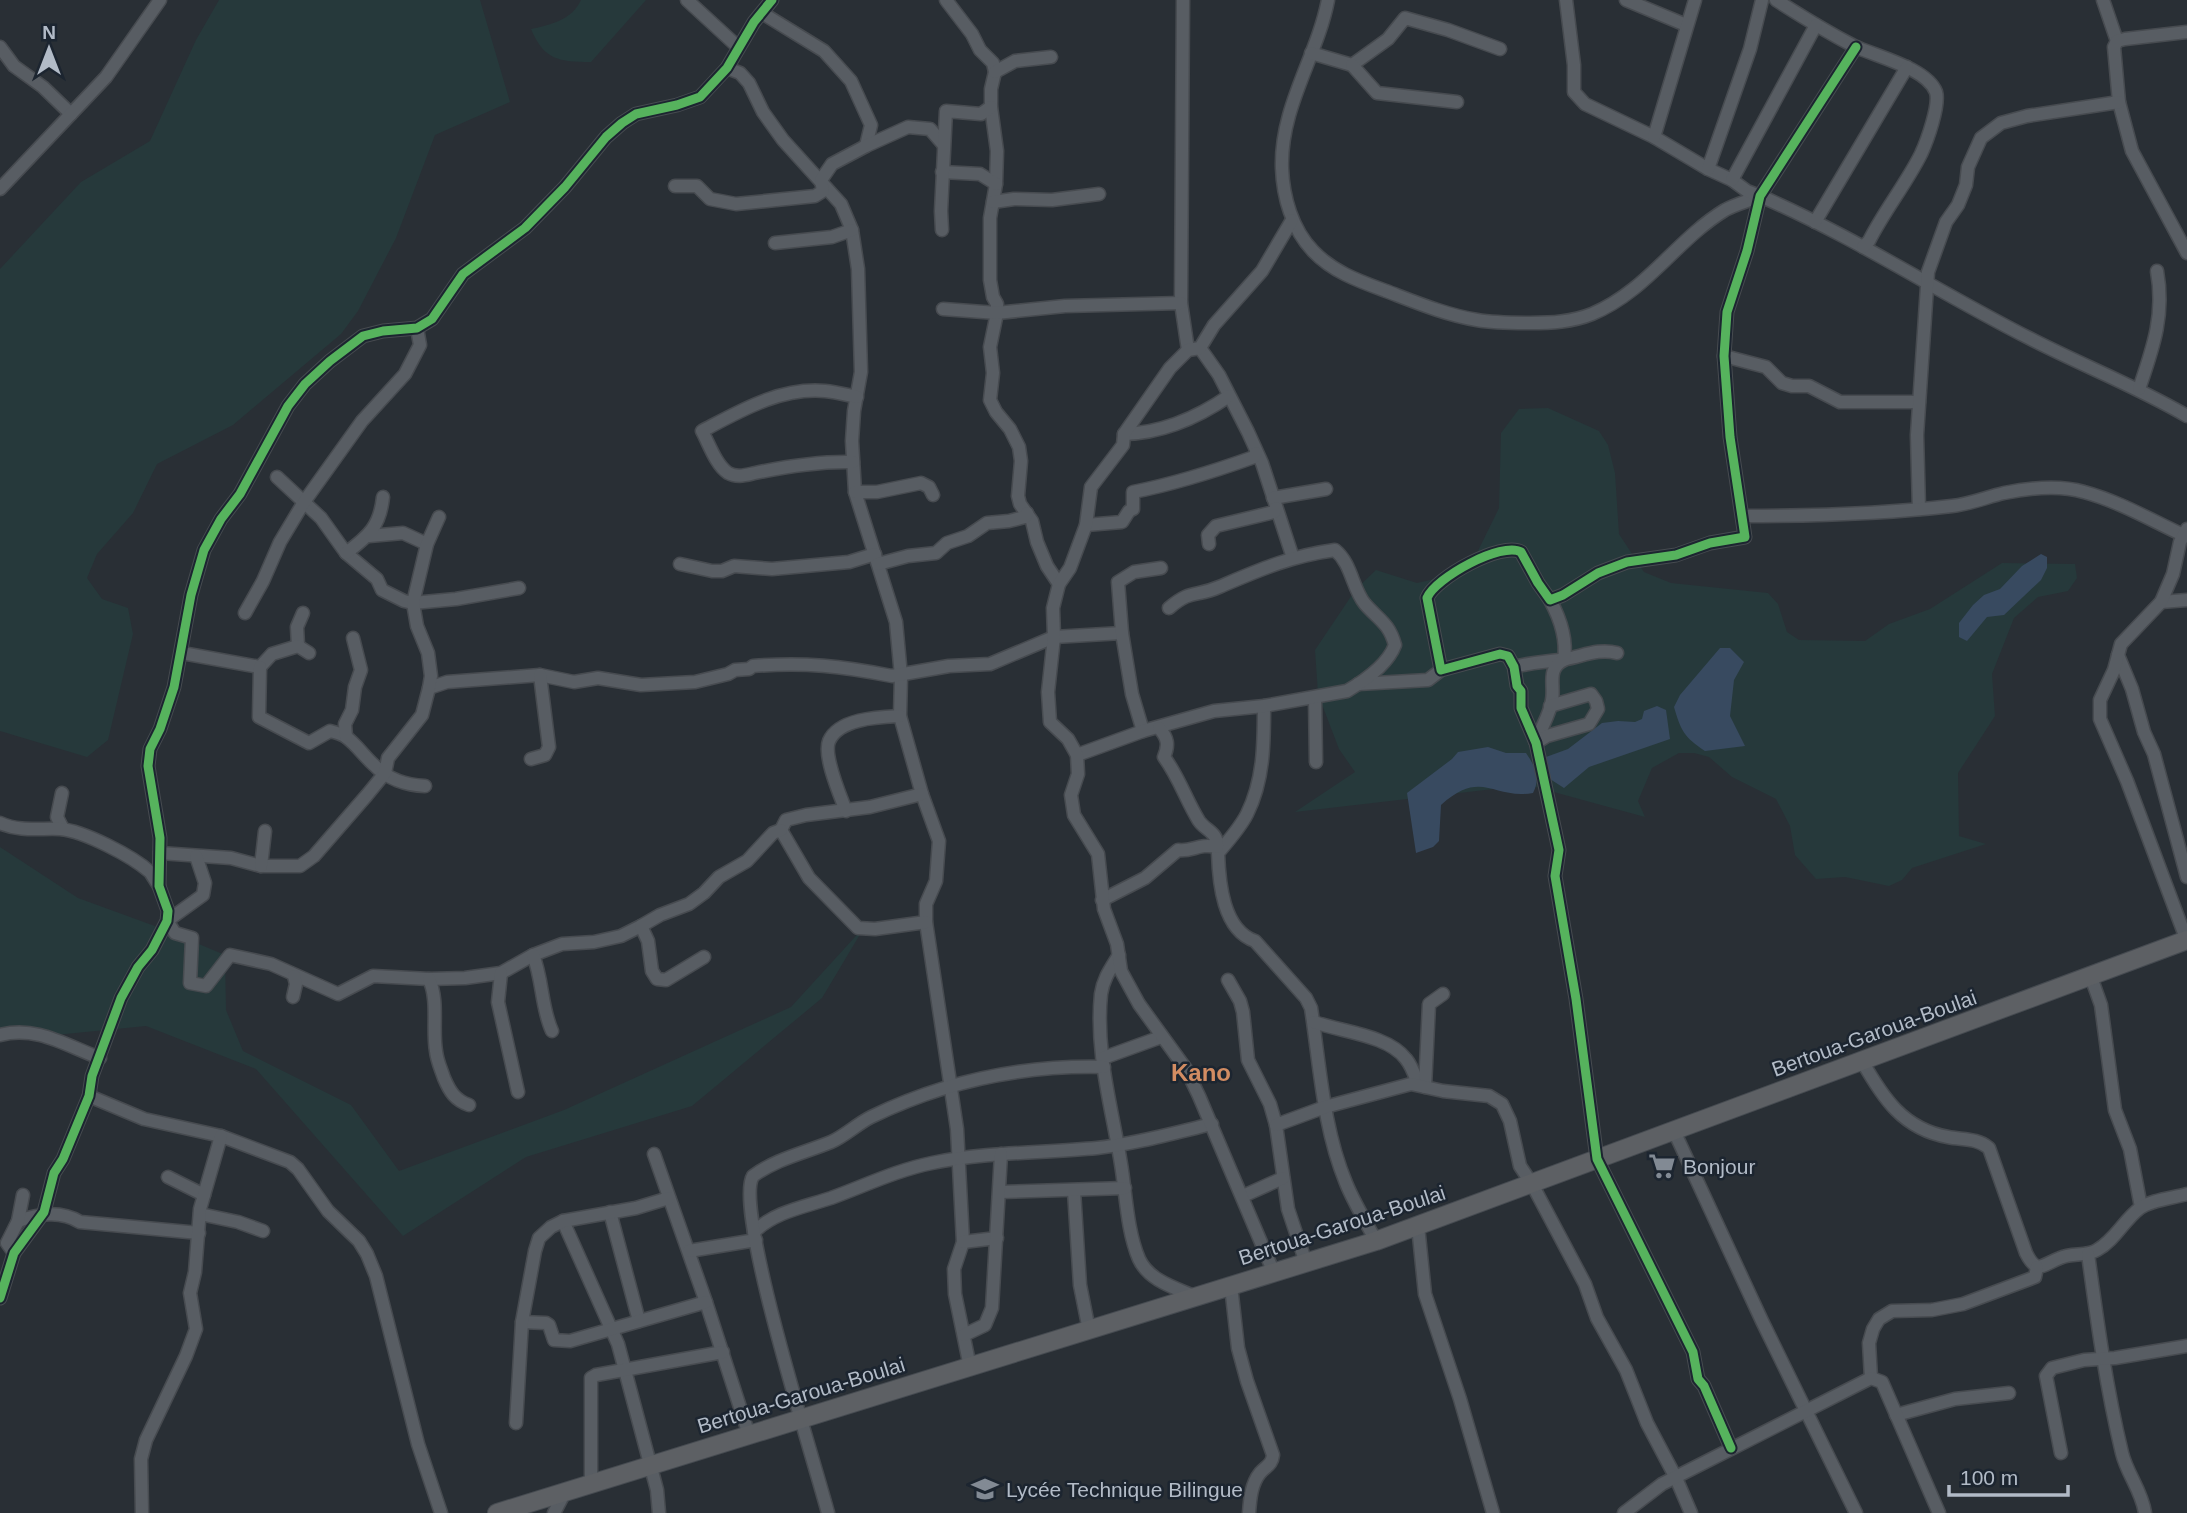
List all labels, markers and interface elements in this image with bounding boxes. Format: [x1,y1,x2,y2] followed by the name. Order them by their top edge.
[14,14,84,84] north arrow
[42,22,56,43] text: N
[1769,985,1979,1081] street label: Bertoua-Garoua-Boulai
[1171,1059,1231,1086] district label: Kano
[1647,1151,1677,1181] supermarket icon: Bonjour
[1683,1155,1755,1178] place label: Bonjour
[1236,1181,1448,1269] street label: Bertoua-Garoua-Boulai
[694,1352,908,1438] street label: Bertoua-Garoua-Boulai
[1949,1454,2068,1498] scale bar
[1960,1466,2018,1489] text: 100 m
[970,1474,1000,1504] school or university icon: Lycée Technique Bilingue
[1006,1478,1243,1501] place label: Lycée Technique Bilingue

